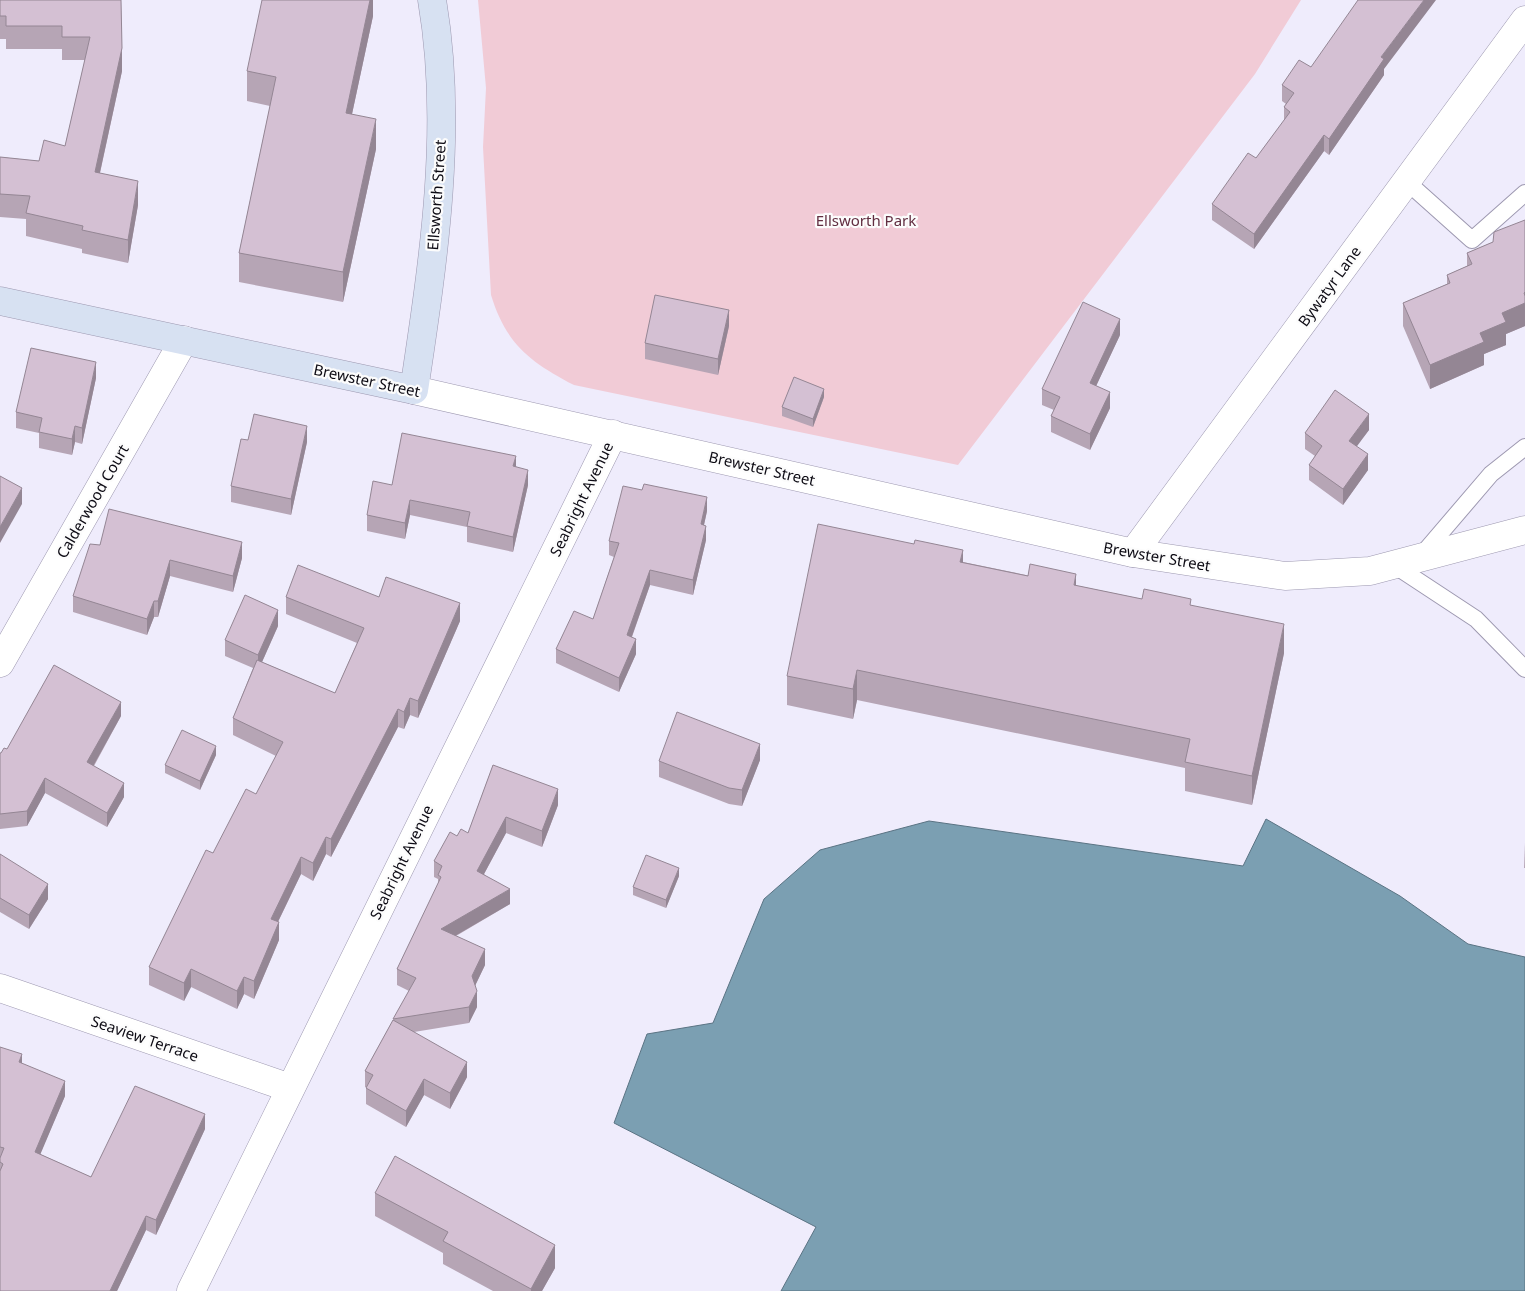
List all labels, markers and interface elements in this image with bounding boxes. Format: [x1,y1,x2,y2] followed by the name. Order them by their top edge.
[422,138,450,251] street label: Ellsworth Street
[816,210,916,230] park label: Ellsworth Park
[1293,242,1365,330] street label: Bywatyr Lane
[312,359,423,401] street label: Brewster Street
[545,438,617,560] street label: Seabright Avenue
[51,440,133,561] street label: Calderwood Court
[707,446,818,490] street label: Brewster Street
[1102,537,1213,575] street label: Brewster Street
[365,801,437,923] street label: Seabright Avenue
[89,1010,201,1066] street label: Seaview Terrace

